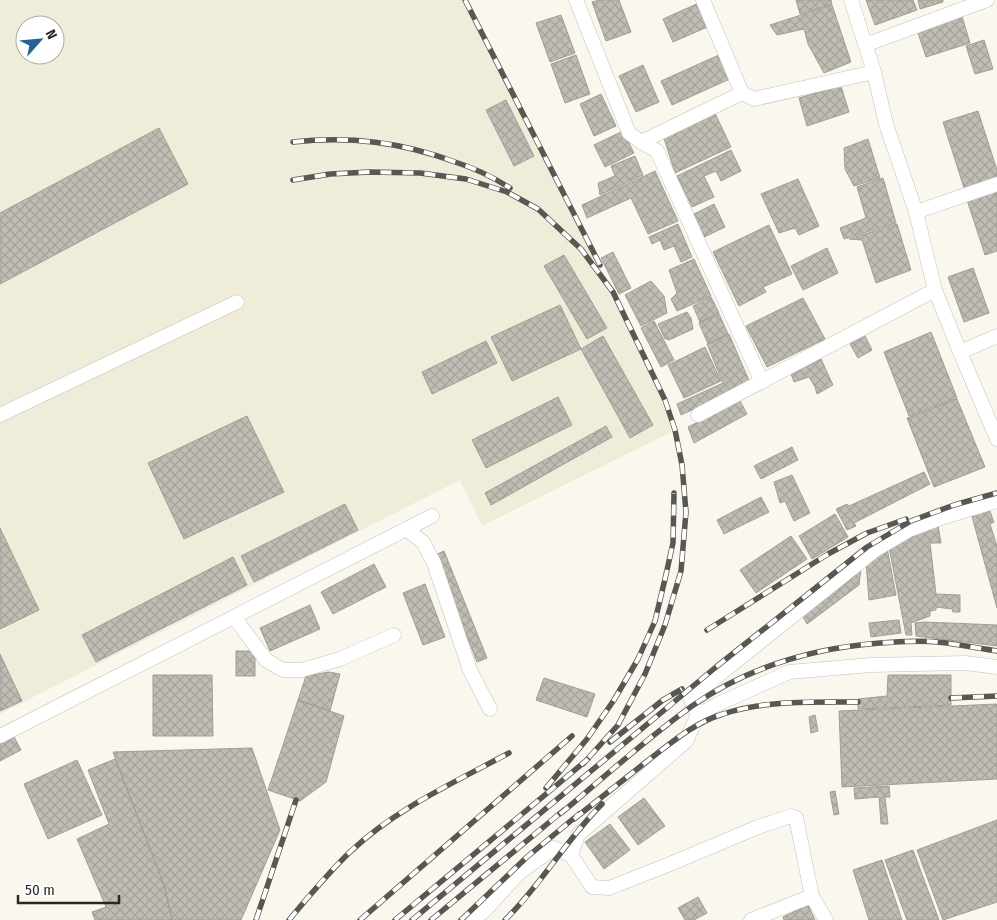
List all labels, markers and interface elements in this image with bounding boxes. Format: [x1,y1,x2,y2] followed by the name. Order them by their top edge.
[15,15,65,65] north arrow
[42,27,61,42] text: N
[18,872,119,904] scale bar
[25,881,55,899] text: 50 m

